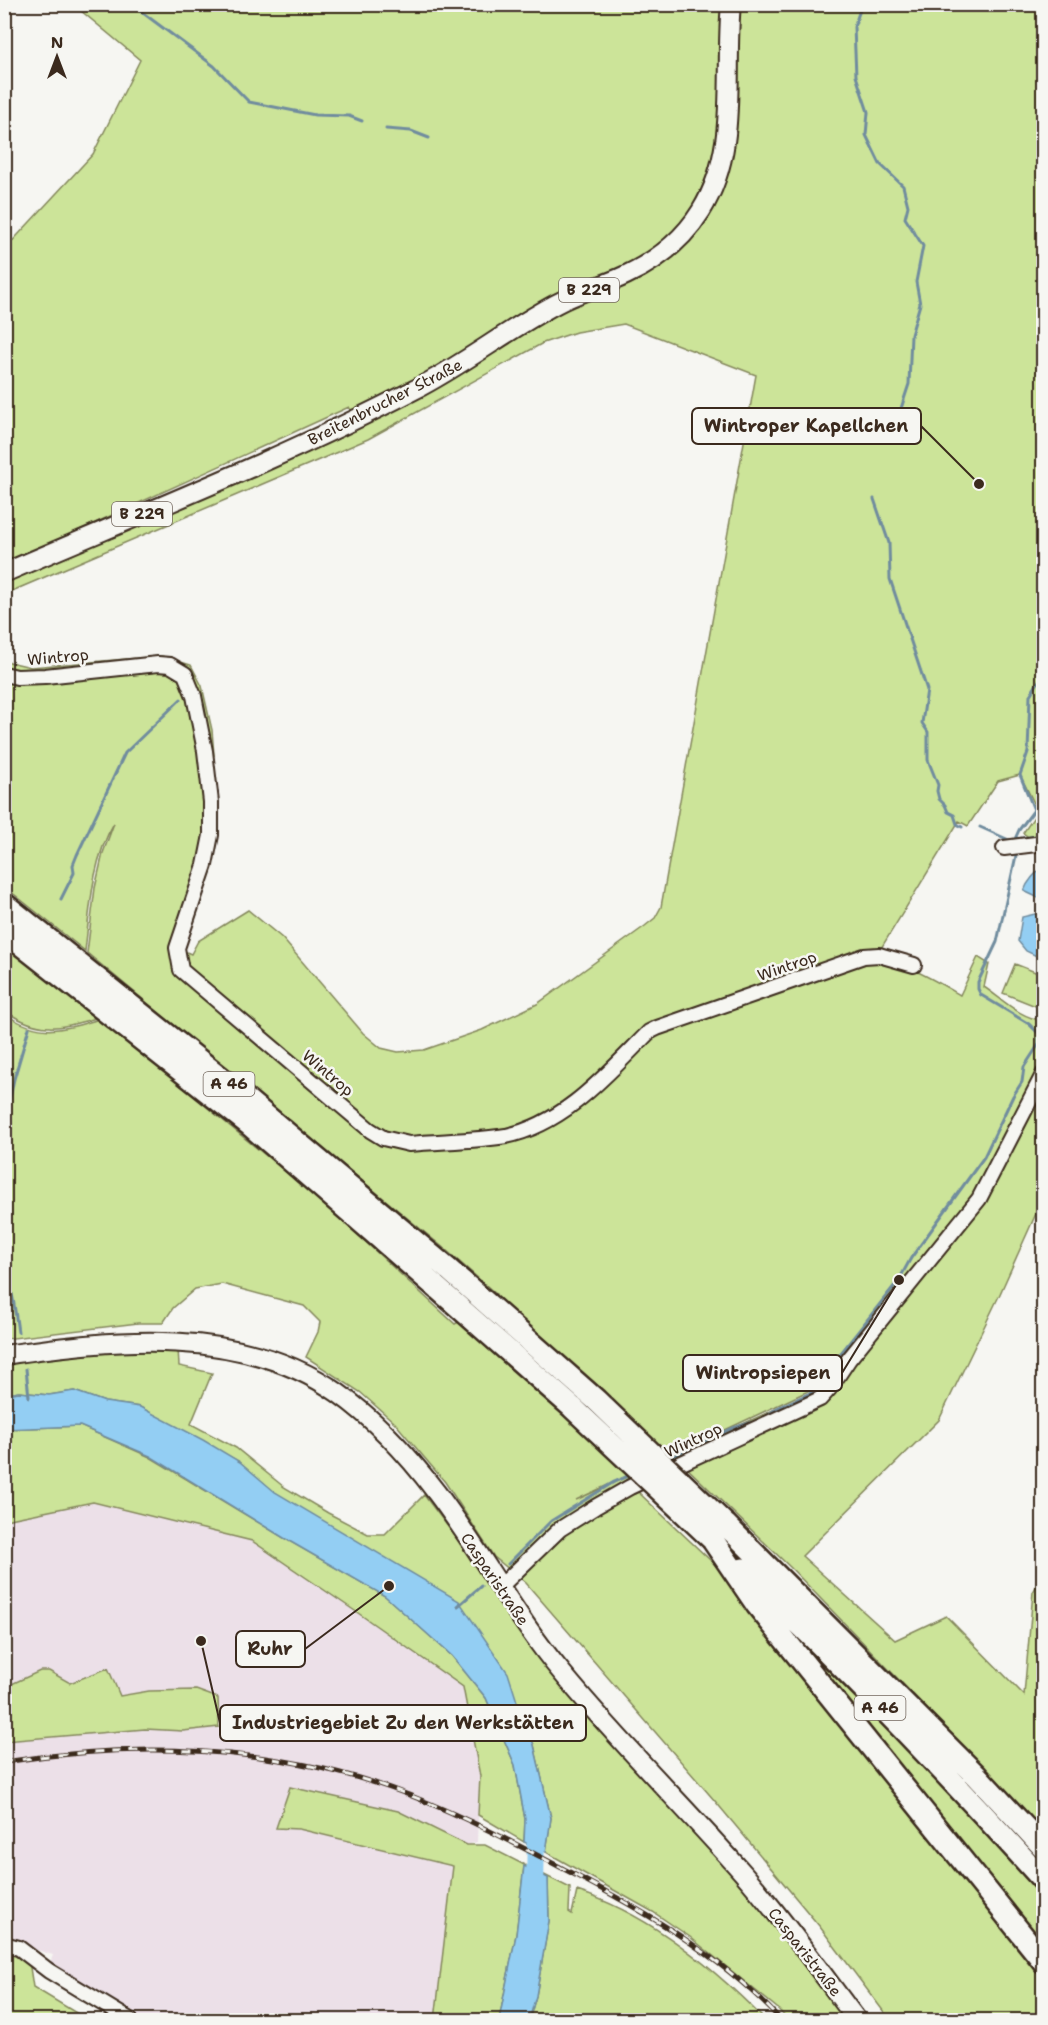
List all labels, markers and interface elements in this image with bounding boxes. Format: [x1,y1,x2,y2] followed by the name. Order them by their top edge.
[27,27,87,87] north arrow
[51,32,63,53] text: N
[559,278,619,302] road number: B 229
[304,354,466,450] street label: Breitenbrucher Straße
[692,408,921,444] callout: Wintroper Kapellchen
[704,414,908,438] text: Wintroper Kapellchen
[112,502,172,526] road number: B 229
[26,644,90,670] street label: Wintrop
[754,946,820,986] street label: Wintrop
[298,1045,358,1101] street label: Wintrop
[204,1072,254,1096] road number: A 46
[683,1355,842,1391] callout: Wintropsiepen
[696,1361,830,1385] text: Wintropsiepen
[661,1417,725,1463] street label: Wintrop
[456,1529,534,1629] street label: Casparistraße
[236,1631,305,1667] callout: Ruhr
[247,1637,293,1661] text: Ruhr
[854,1696,906,1720] road number: A 46
[220,1705,586,1741] callout: Industriegebiet Zu den Werkstätten
[232,1711,574,1735] text: Industriegebiet Zu den Werkstätten
[764,1903,846,2001] street label: Casparistraße

